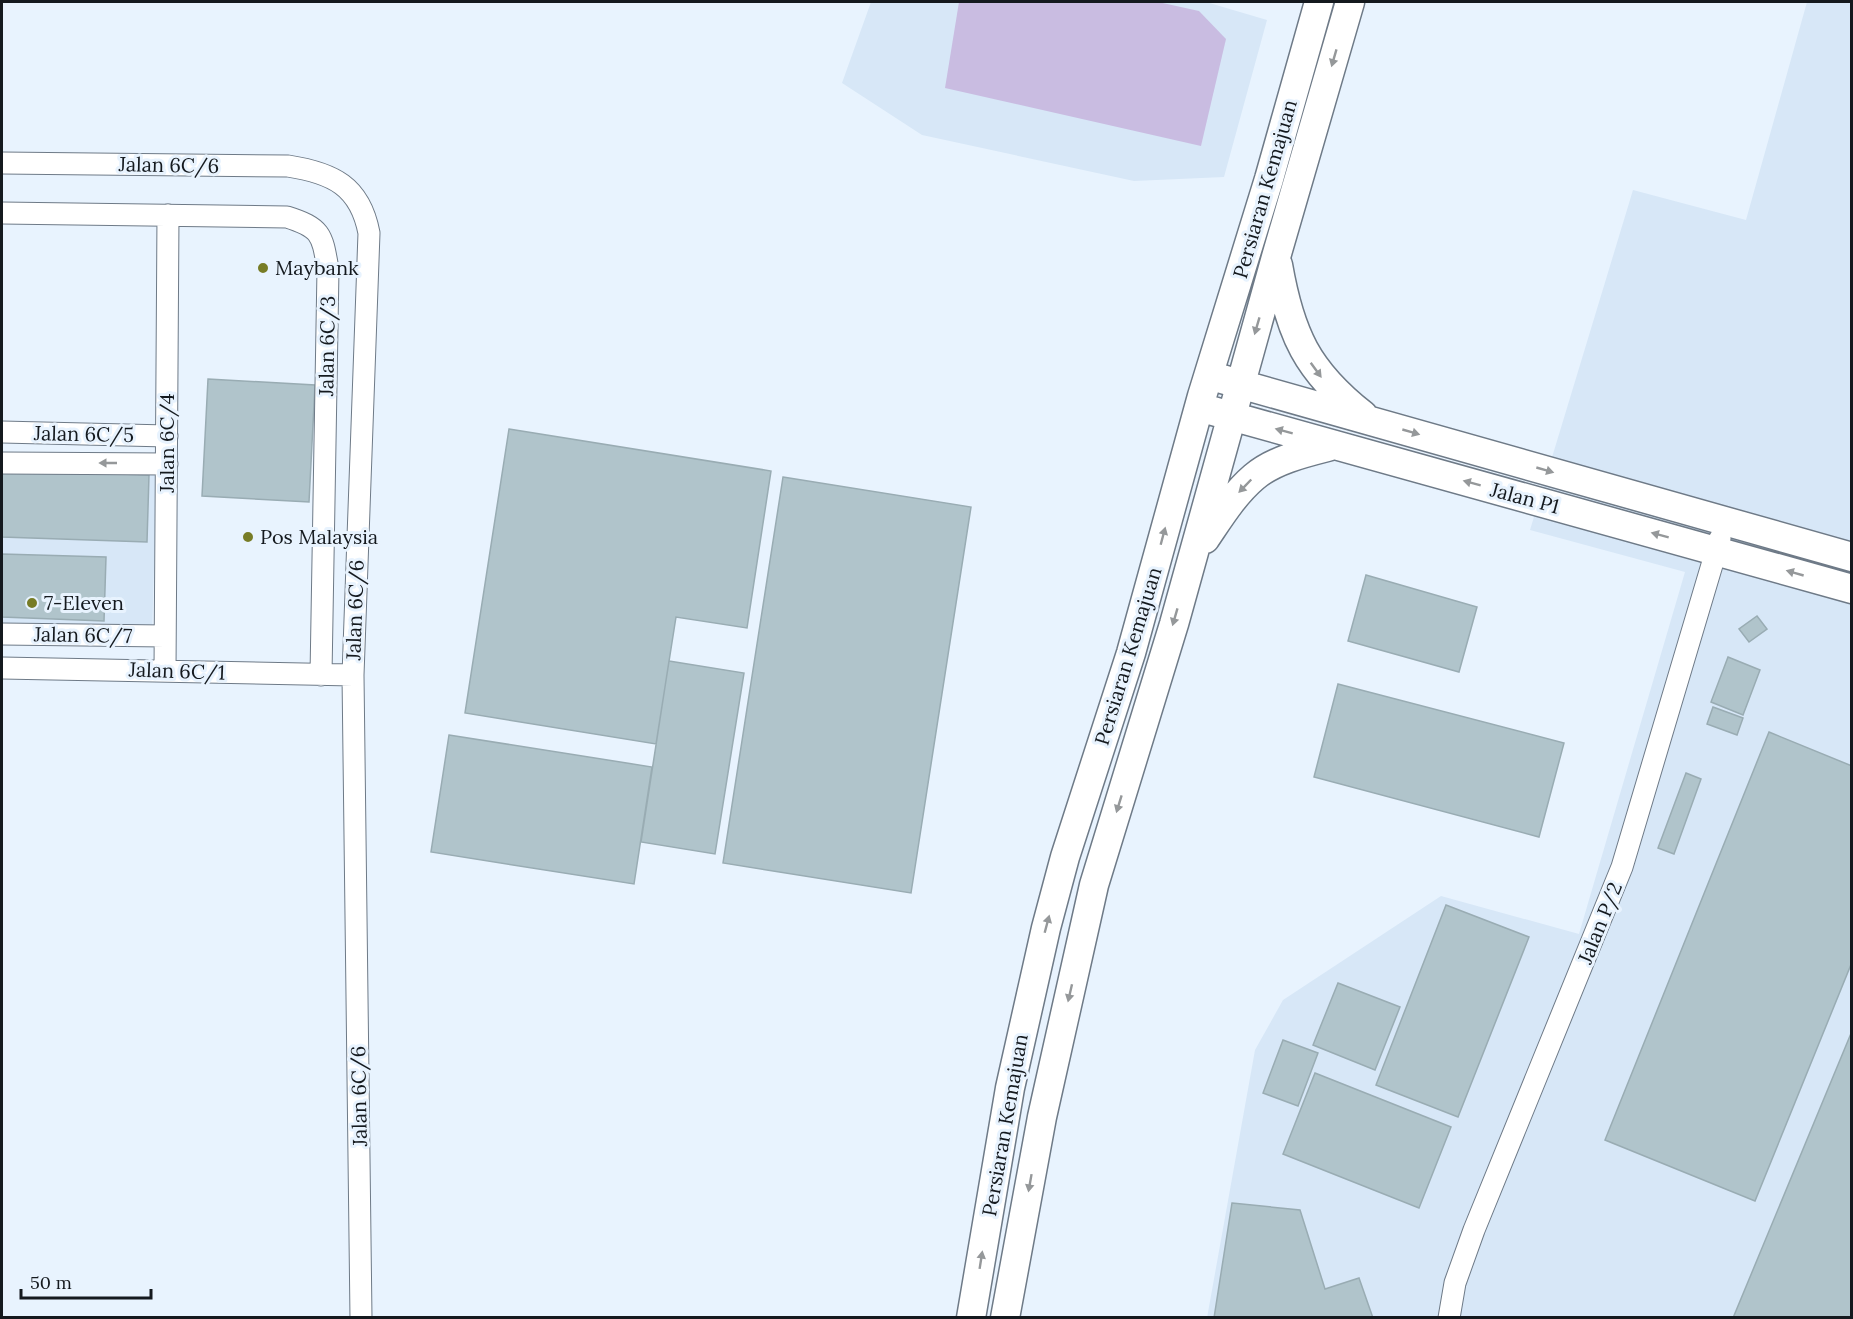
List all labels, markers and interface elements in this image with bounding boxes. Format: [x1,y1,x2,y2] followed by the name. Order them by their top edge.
[1329,49,1338,67] one-way arrow
[1227,97,1302,281] street label: Persiaran Kemajuan
[118,151,219,179] street label: Jalan 6C/6
[275,255,359,280] place label: Maybank
[256,261,270,275] marker: Maybank
[313,296,341,397] street label: Jalan 6C/3
[1252,317,1261,335] one-way arrow
[1310,361,1322,377] one-way arrow
[154,393,180,494] street label: Jalan 6C/4
[33,420,134,448] street label: Jalan 6C/5
[1275,426,1293,435] one-way arrow
[1402,428,1420,437] one-way arrow
[99,458,118,468] one-way arrow
[1536,466,1554,475] one-way arrow
[1487,476,1562,519] street label: Jalan P1
[1463,478,1481,487] one-way arrow
[1238,479,1252,494] one-way arrow
[260,524,378,549] place label: Pos Malaysia
[1159,527,1169,545] one-way arrow
[241,530,255,544] marker: Pos Malaysia
[1651,530,1669,539] one-way arrow
[340,559,370,662] street label: Jalan 6C/6
[1089,564,1167,748] street label: Persiaran Kemajuan
[1786,568,1804,577] one-way arrow
[44,590,124,615] place label: 7-Eleven
[25,596,39,610] marker: 7-Eleven
[1170,608,1179,626] one-way arrow
[33,621,132,649] street label: Jalan 6C/7
[127,656,226,686] street label: Jalan 6C/1
[1114,795,1123,813] one-way arrow
[1572,878,1628,968] street label: Jalan P/2
[1043,915,1052,933] one-way arrow
[1064,983,1074,1002] one-way arrow
[976,1032,1033,1218] street label: Persiaran Kemajuan
[345,1046,373,1147] street label: Jalan 6C/6
[1025,1174,1034,1193] one-way arrow
[977,1250,986,1269] one-way arrow
[21,1262,152,1300] scale bar
[30,1271,72,1294] text: 50 m

